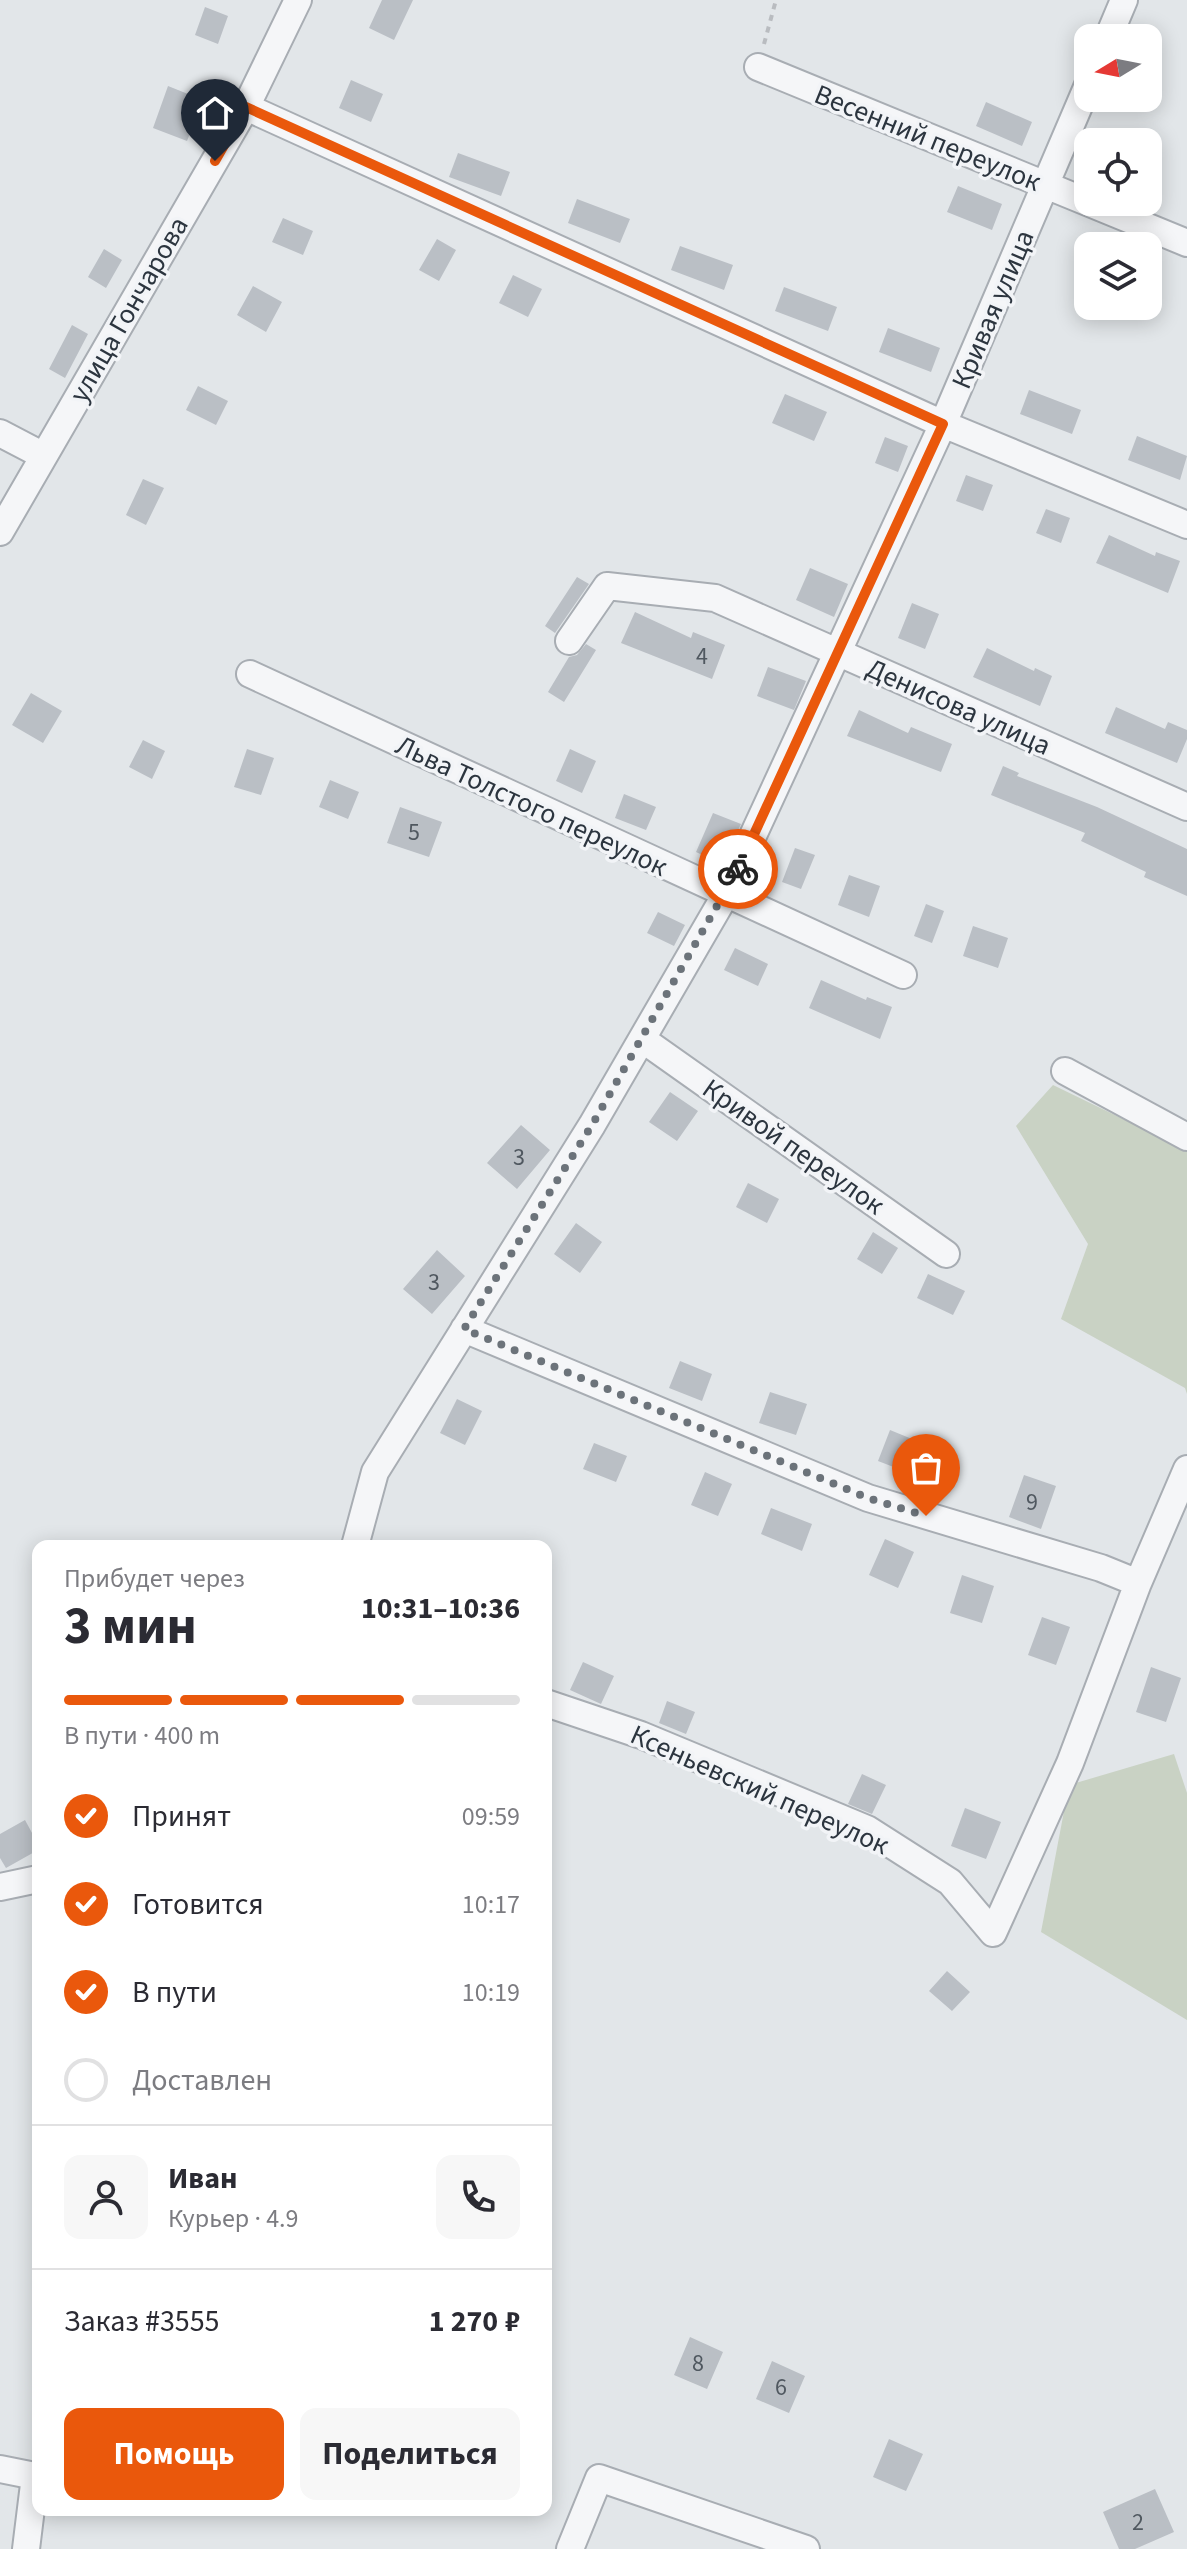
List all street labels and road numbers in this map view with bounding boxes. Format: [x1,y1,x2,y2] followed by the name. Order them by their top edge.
[808,74,1047,202] street label: Весенний переулок
[59,209,198,410] street label: улица Гончарова
[941,224,1044,395] street label: Кривая улица
[860,648,1057,765] street label: Денисова улица
[389,725,674,887] street label: Льва Толстого переулок
[694,1069,893,1225] street label: Кривой переулок
[624,1715,895,1865] street label: Ксеньевский переулок

